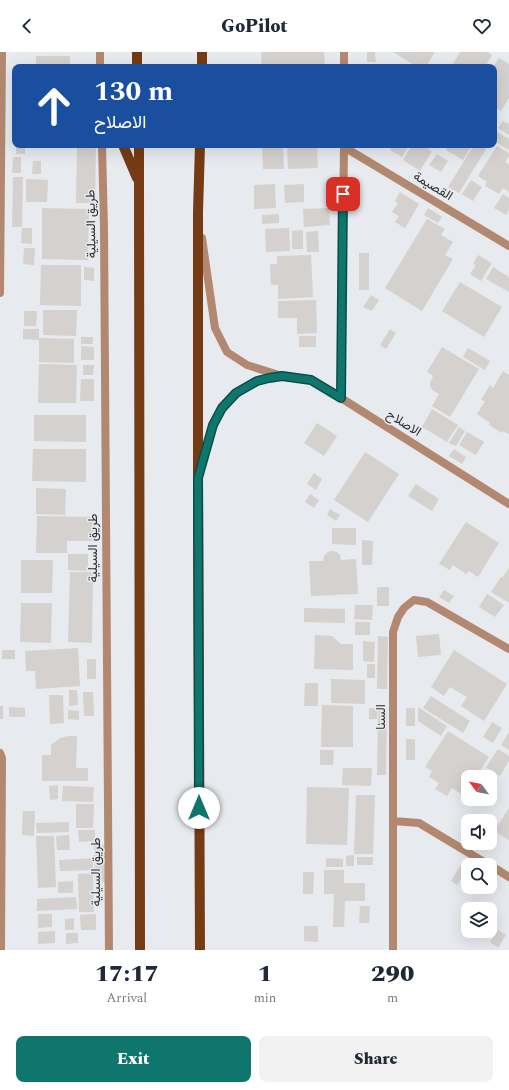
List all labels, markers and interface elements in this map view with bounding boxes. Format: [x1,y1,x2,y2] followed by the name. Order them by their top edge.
[221,13,288,40] text: GoPilot
[16,15,38,37] icon: back
[471,15,493,37] icon: heart
[94,70,173,113] text: 130 m
[28,80,80,132] icon: ahead
[94,109,146,136] text: الاصلاح
[409,166,457,206] street label: القصيمة
[326,177,360,211] pin
[332,183,354,205] icon: arrive
[80,189,102,259] street label: طريق السيلية
[383,405,425,441] street label: الاصلاح
[83,514,103,582] street label: طريق السيلية
[371,704,391,730] street label: السنا
[461,770,497,806] north arrow
[461,770,497,938] map controls
[178,787,220,829] position arrow
[461,814,497,850] button: sound
[86,838,106,906] street label: طريق السيلية
[461,858,497,894] button: search
[461,902,497,938] button: layers
[95,956,159,992] text: 17:17
[258,956,272,992] text: 1
[371,956,414,992] text: 290
[107,988,147,1008] text: Arrival
[254,988,276,1008] text: min
[387,988,398,1008] text: m
[16,1036,251,1082] button: Exit
[259,1036,493,1082] button: Share

